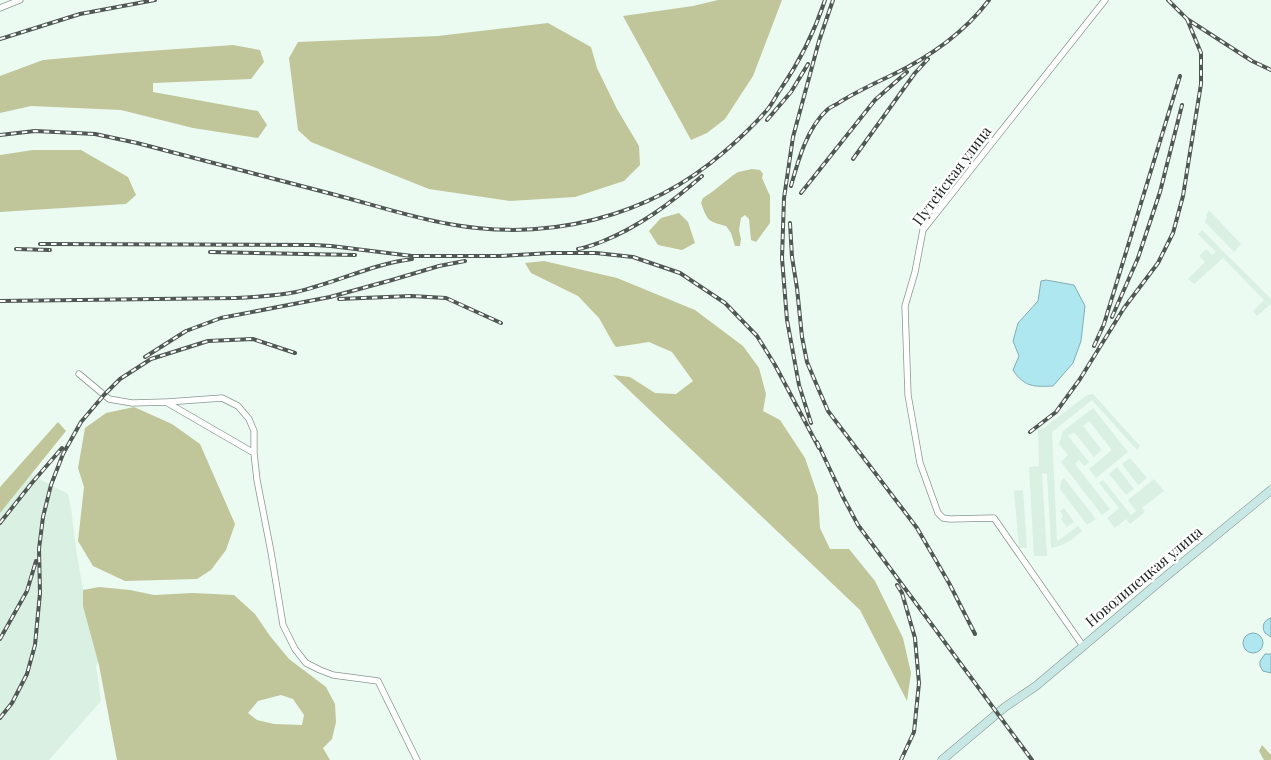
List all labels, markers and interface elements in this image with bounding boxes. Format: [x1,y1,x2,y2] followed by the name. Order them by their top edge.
[907,121,995,229] street label: Путейская улица
[1081,521,1206,631] street label: Новолипецкая улица

